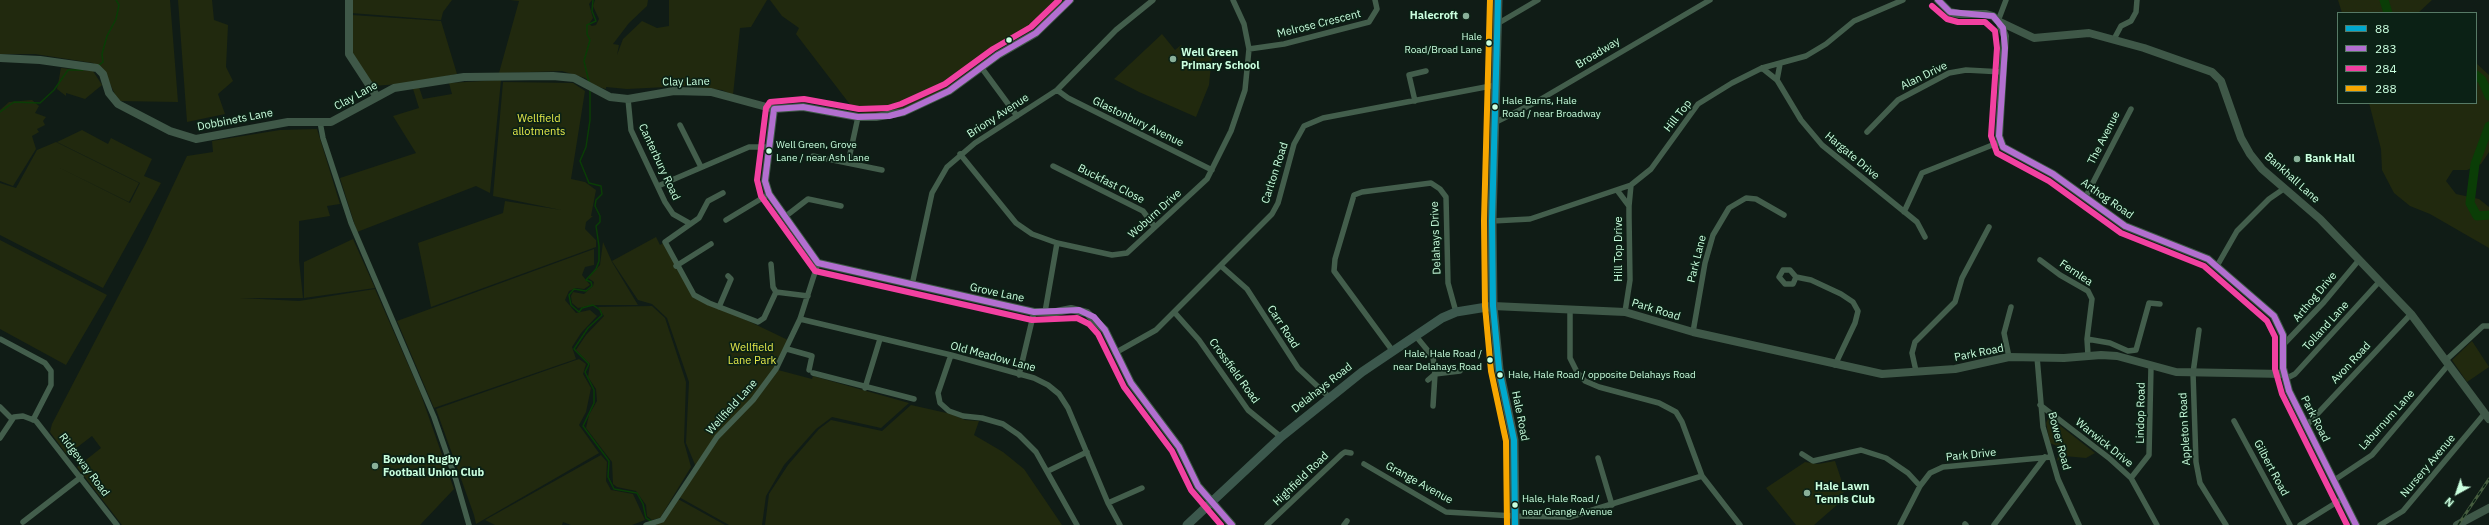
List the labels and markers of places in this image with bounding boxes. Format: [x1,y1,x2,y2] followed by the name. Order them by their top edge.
[1410,9,1458,23] place label: Halecroft
[1461,11,1471,21] marker: Halecroft
[1404,31,1482,54] place label: Hale Road/Broad Lane
[1004,35,1014,45] unlabelled marker
[1484,38,1494,48] marker: Hale Road/Broad Lane
[1181,46,1260,72] place label: Well Green Primary School
[1168,54,1178,64] marker: Well Green Primary School
[1502,95,1601,118] place label: Hale Barns, Hale Road / near Broadway
[1490,102,1500,112] marker: Hale Barns, Hale Road / near Broadway
[776,139,869,162] place label: Well Green, Grove Lane / near Ash Lane
[764,146,774,156] marker: Well Green, Grove Lane / near Ash Lane
[2305,152,2355,166] place label: Bank Hall
[2292,154,2302,164] marker: Bank Hall
[1393,348,1482,372] place label: Hale, Hale Road / near Delahays Road
[1485,355,1495,365] marker: Hale, Hale Road / near Delahays Road
[1508,369,1696,381] place label: Hale, Hale Road / opposite Delahays Road
[1495,370,1505,380] marker: Hale, Hale Road / opposite Delahays Road
[383,453,484,479] place label: Bowdon Rugby Football Union Club
[370,461,380,471] marker: Bowdon Rugby Football Union Club
[1815,480,1875,506] place label: Hale Lawn Tennis Club
[1802,488,1812,498] marker: Hale Lawn Tennis Club
[1522,493,1613,516] place label: Hale, Hale Road / near Grange Avenue
[1510,500,1520,510] marker: Hale, Hale Road / near Grange Avenue

